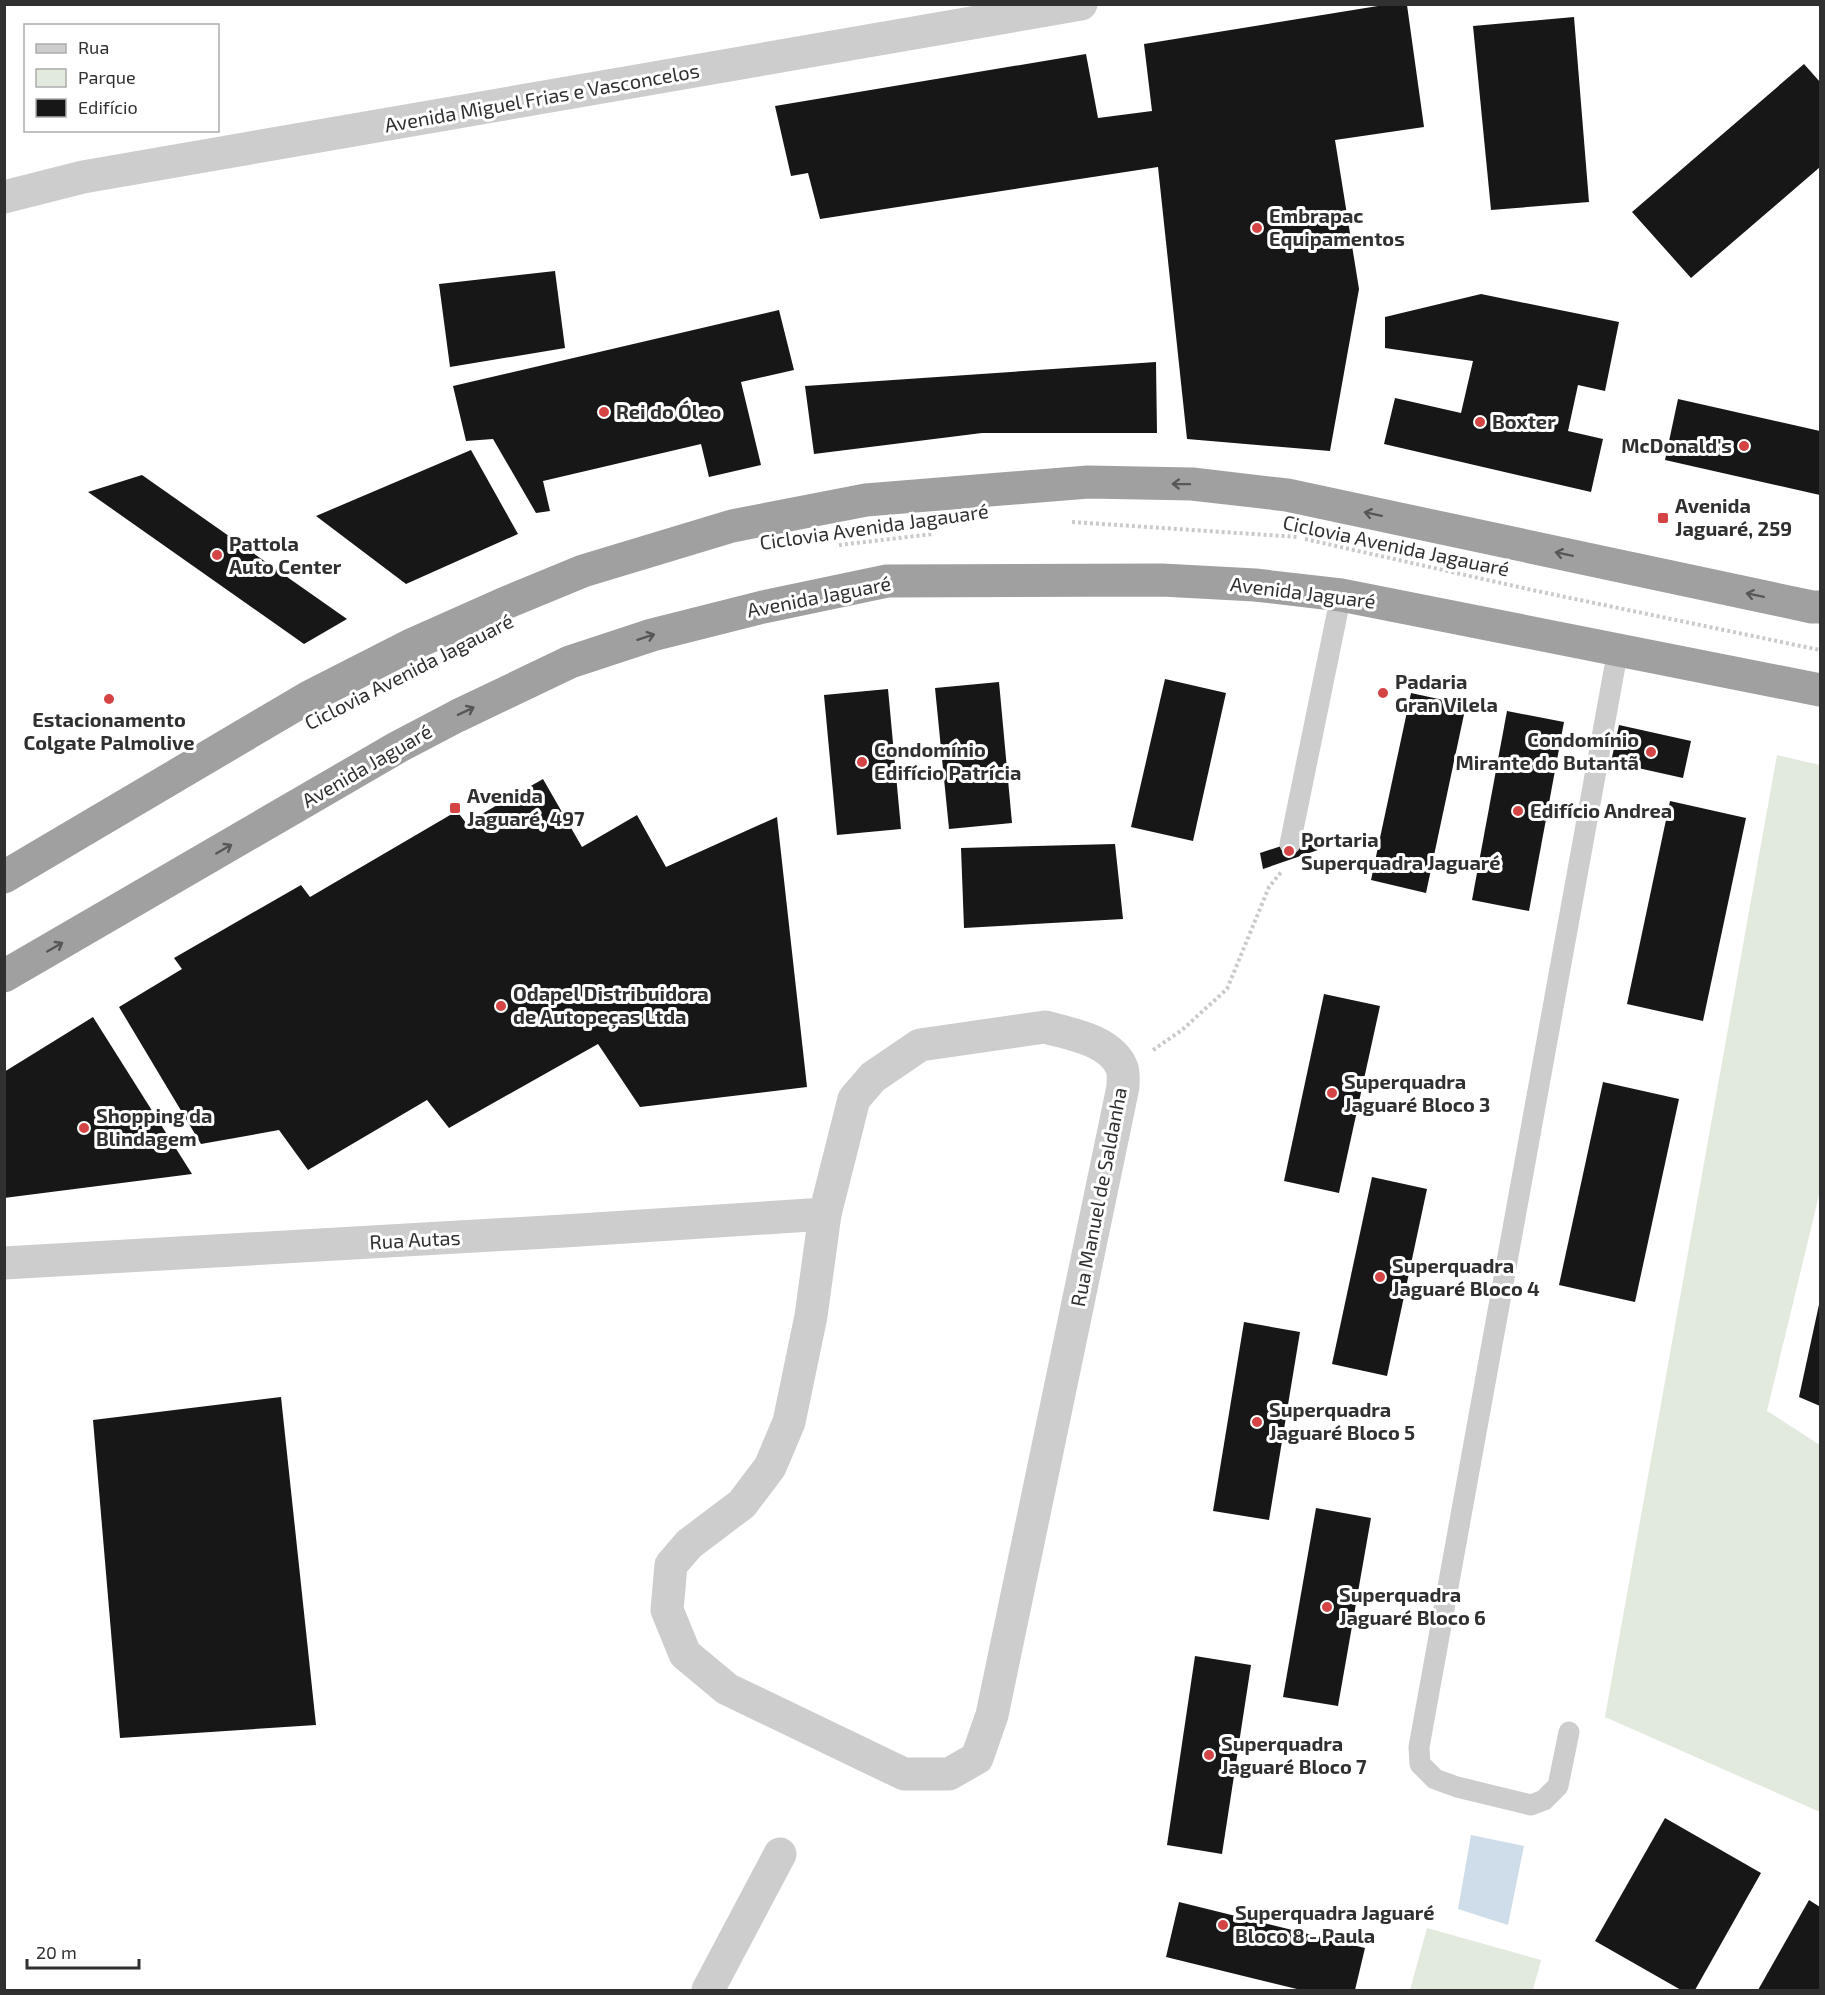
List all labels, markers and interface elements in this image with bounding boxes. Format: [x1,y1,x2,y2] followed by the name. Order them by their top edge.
[24,24,219,132] legend
[78,36,109,58] text: Rua
[382,57,701,137] street label: Avenida Miguel Frias e Vasconcelos
[78,66,136,88] text: Parque
[78,96,138,118] text: Edifício
[1269,203,1405,250] place label: Embrapac Equipamentos
[1250,221,1264,235] marker: Embrapac Equipamentos
[616,399,721,423] place label: Rei do Óleo
[597,405,611,419] marker: Rei do Óleo
[1492,409,1556,433] place label: Boxter
[1473,415,1487,429] marker: Boxter
[1621,433,1732,457] place label: McDonald's
[1737,439,1751,453] marker: McDonald's
[1171,478,1191,490] one-way arrow
[1675,493,1792,540] place label: Avenida Jaguaré, 259
[758,498,990,554] street label: Ciclovia Avenida Jagauaré
[1364,507,1383,519] one-way arrow
[1281,509,1512,581] street label: Ciclovia Avenida Jagauaré
[1656,511,1670,525] marker: Avenida Jaguaré, 259
[229,531,342,578] place label: Pattola Auto Center
[210,548,224,562] marker: Pattola Auto Center
[1555,548,1574,559] one-way arrow
[745,570,893,622] street label: Avenida Jaguaré
[1229,571,1377,613] street label: Avenida Jaguaré
[1746,588,1765,600] one-way arrow
[300,608,517,734] street label: Ciclovia Avenida Jagauaré
[636,631,655,642] one-way arrow
[1395,669,1498,716] place label: Padaria Gran Vilela
[1376,686,1390,700] marker: Padaria Gran Vilela
[102,692,116,706] marker: Estacionamento Colgate Palmolive
[457,705,475,717] one-way arrow
[24,707,195,754] place label: Estacionamento Colgate Palmolive
[297,718,436,812] street label: Avenida Jaguaré
[1456,727,1639,774] place label: Condomínio Mirante do Butantã
[874,737,1022,784] place label: Condomínio Edifício Patrícia
[1644,745,1658,759] marker: Condomínio Mirante do Butantã
[855,755,869,769] marker: Condomínio Edifício Patrícia
[467,783,585,830] place label: Avenida Jaguaré, 497
[1530,798,1672,822] place label: Edifício Andrea
[448,801,462,815] marker: Avenida Jaguaré, 497
[1511,804,1525,818] marker: Edifício Andrea
[1301,827,1501,874] place label: Portaria Superquadra Jaguaré
[215,842,232,854] one-way arrow
[1282,844,1296,858] marker: Portaria Superquadra Jaguaré
[46,941,63,953] one-way arrow
[513,981,709,1029] place label: Odapel Distribuidora de Autopeças Ltda
[494,999,508,1013] marker: Odapel Distribuidora de Autopeças Ltda
[1344,1069,1490,1116] place label: Superquadra Jaguaré Bloco 3
[1065,1085,1131,1308] street label: Rua Manuel de Saldanha
[1325,1086,1339,1100] marker: Superquadra Jaguaré Bloco 3
[96,1103,212,1150] place label: Shopping da Blindagem
[77,1121,91,1135] marker: Shopping da Blindagem
[369,1225,461,1253] street label: Rua Autas
[1392,1253,1540,1300] place label: Superquadra Jaguaré Bloco 4
[1373,1270,1387,1284] marker: Superquadra Jaguaré Bloco 4
[1269,1397,1415,1444] place label: Superquadra Jaguaré Bloco 5
[1250,1415,1264,1429] marker: Superquadra Jaguaré Bloco 5
[1339,1582,1486,1629] place label: Superquadra Jaguaré Bloco 6
[1320,1600,1334,1614] marker: Superquadra Jaguaré Bloco 6
[1221,1731,1367,1778] place label: Superquadra Jaguaré Bloco 7
[1202,1748,1216,1762] marker: Superquadra Jaguaré Bloco 7
[1235,1900,1435,1947] place label: Superquadra Jaguaré Bloco 8 - Paula
[1216,1918,1230,1932] marker: Superquadra Jaguaré Bloco 8 - Paula
[27,1932,140,1970] scale bar
[36,1941,77,1963] text: 20 m

